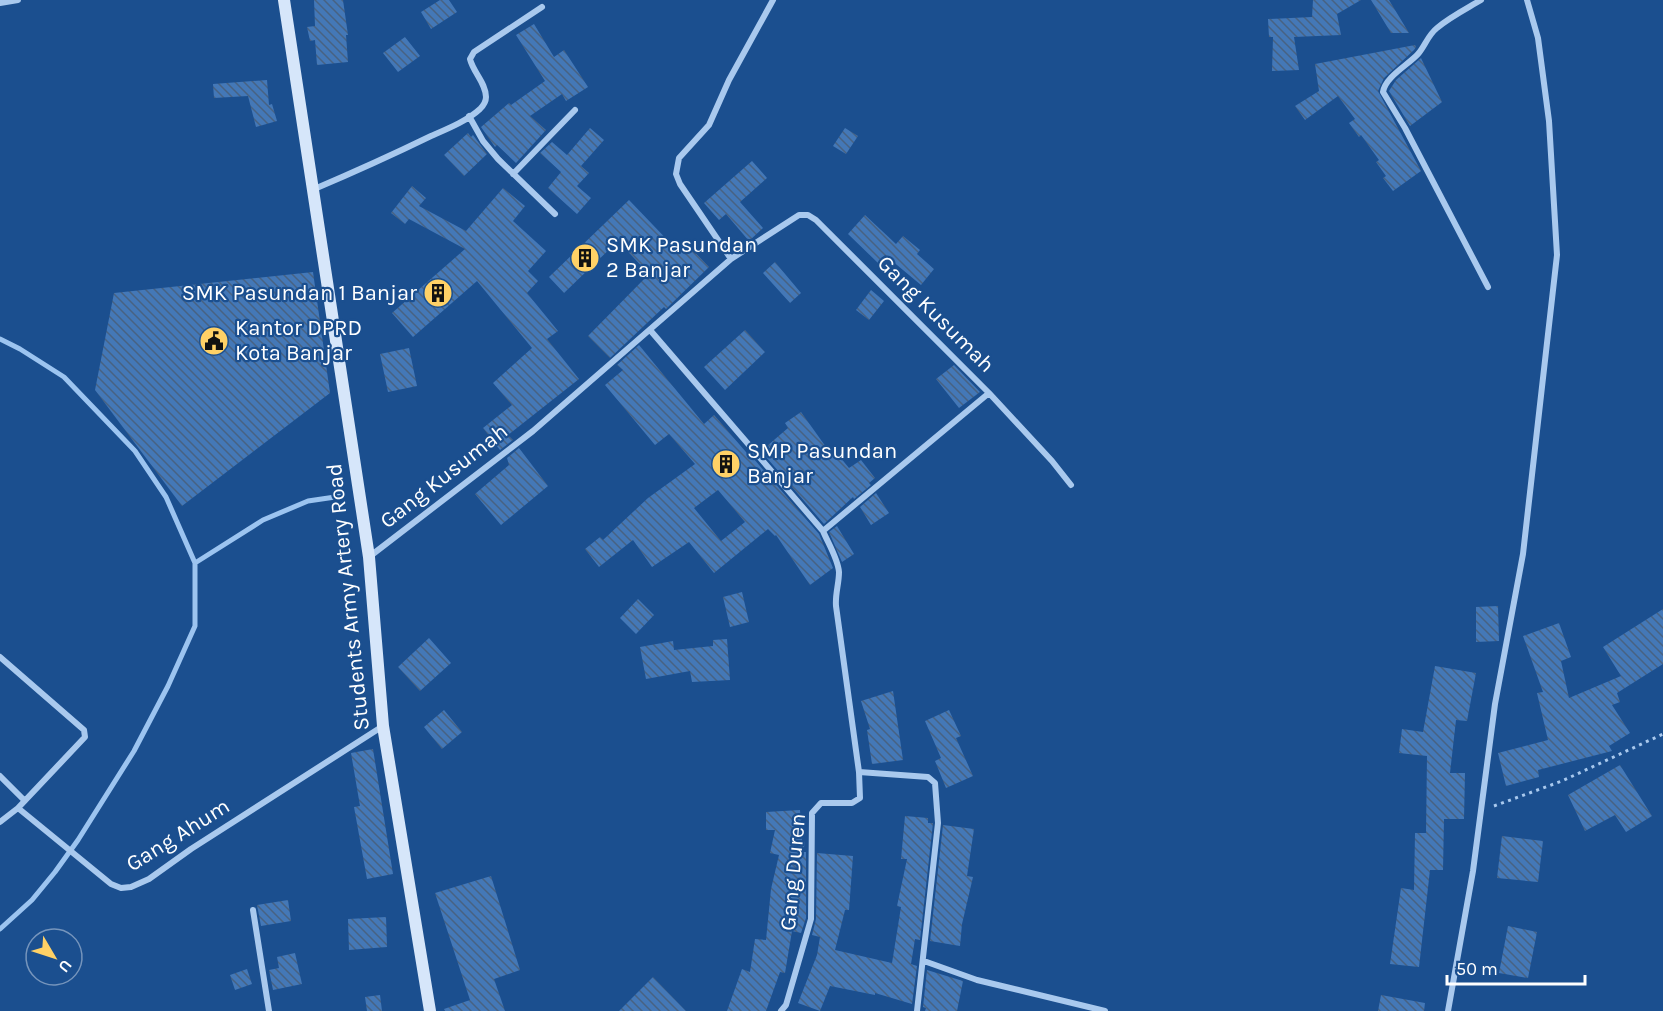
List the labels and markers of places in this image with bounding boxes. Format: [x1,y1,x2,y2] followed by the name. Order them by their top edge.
[606,232,757,283] place label: SMK Pasundan 2 Banjar
[569,242,601,274] building icon: SMK Pasundan 2 Banjar
[422,277,454,309] building icon: SMK Pasundan 1 Banjar
[182,280,417,306] place label: SMK Pasundan 1 Banjar
[235,315,362,366] place label: Kantor DPRD Kota Banjar
[198,325,230,357] public building icon: Kantor DPRD Kota Banjar
[747,438,897,489] place label: SMP Pasundan Banjar
[710,448,742,480] building icon: SMP Pasundan Banjar

